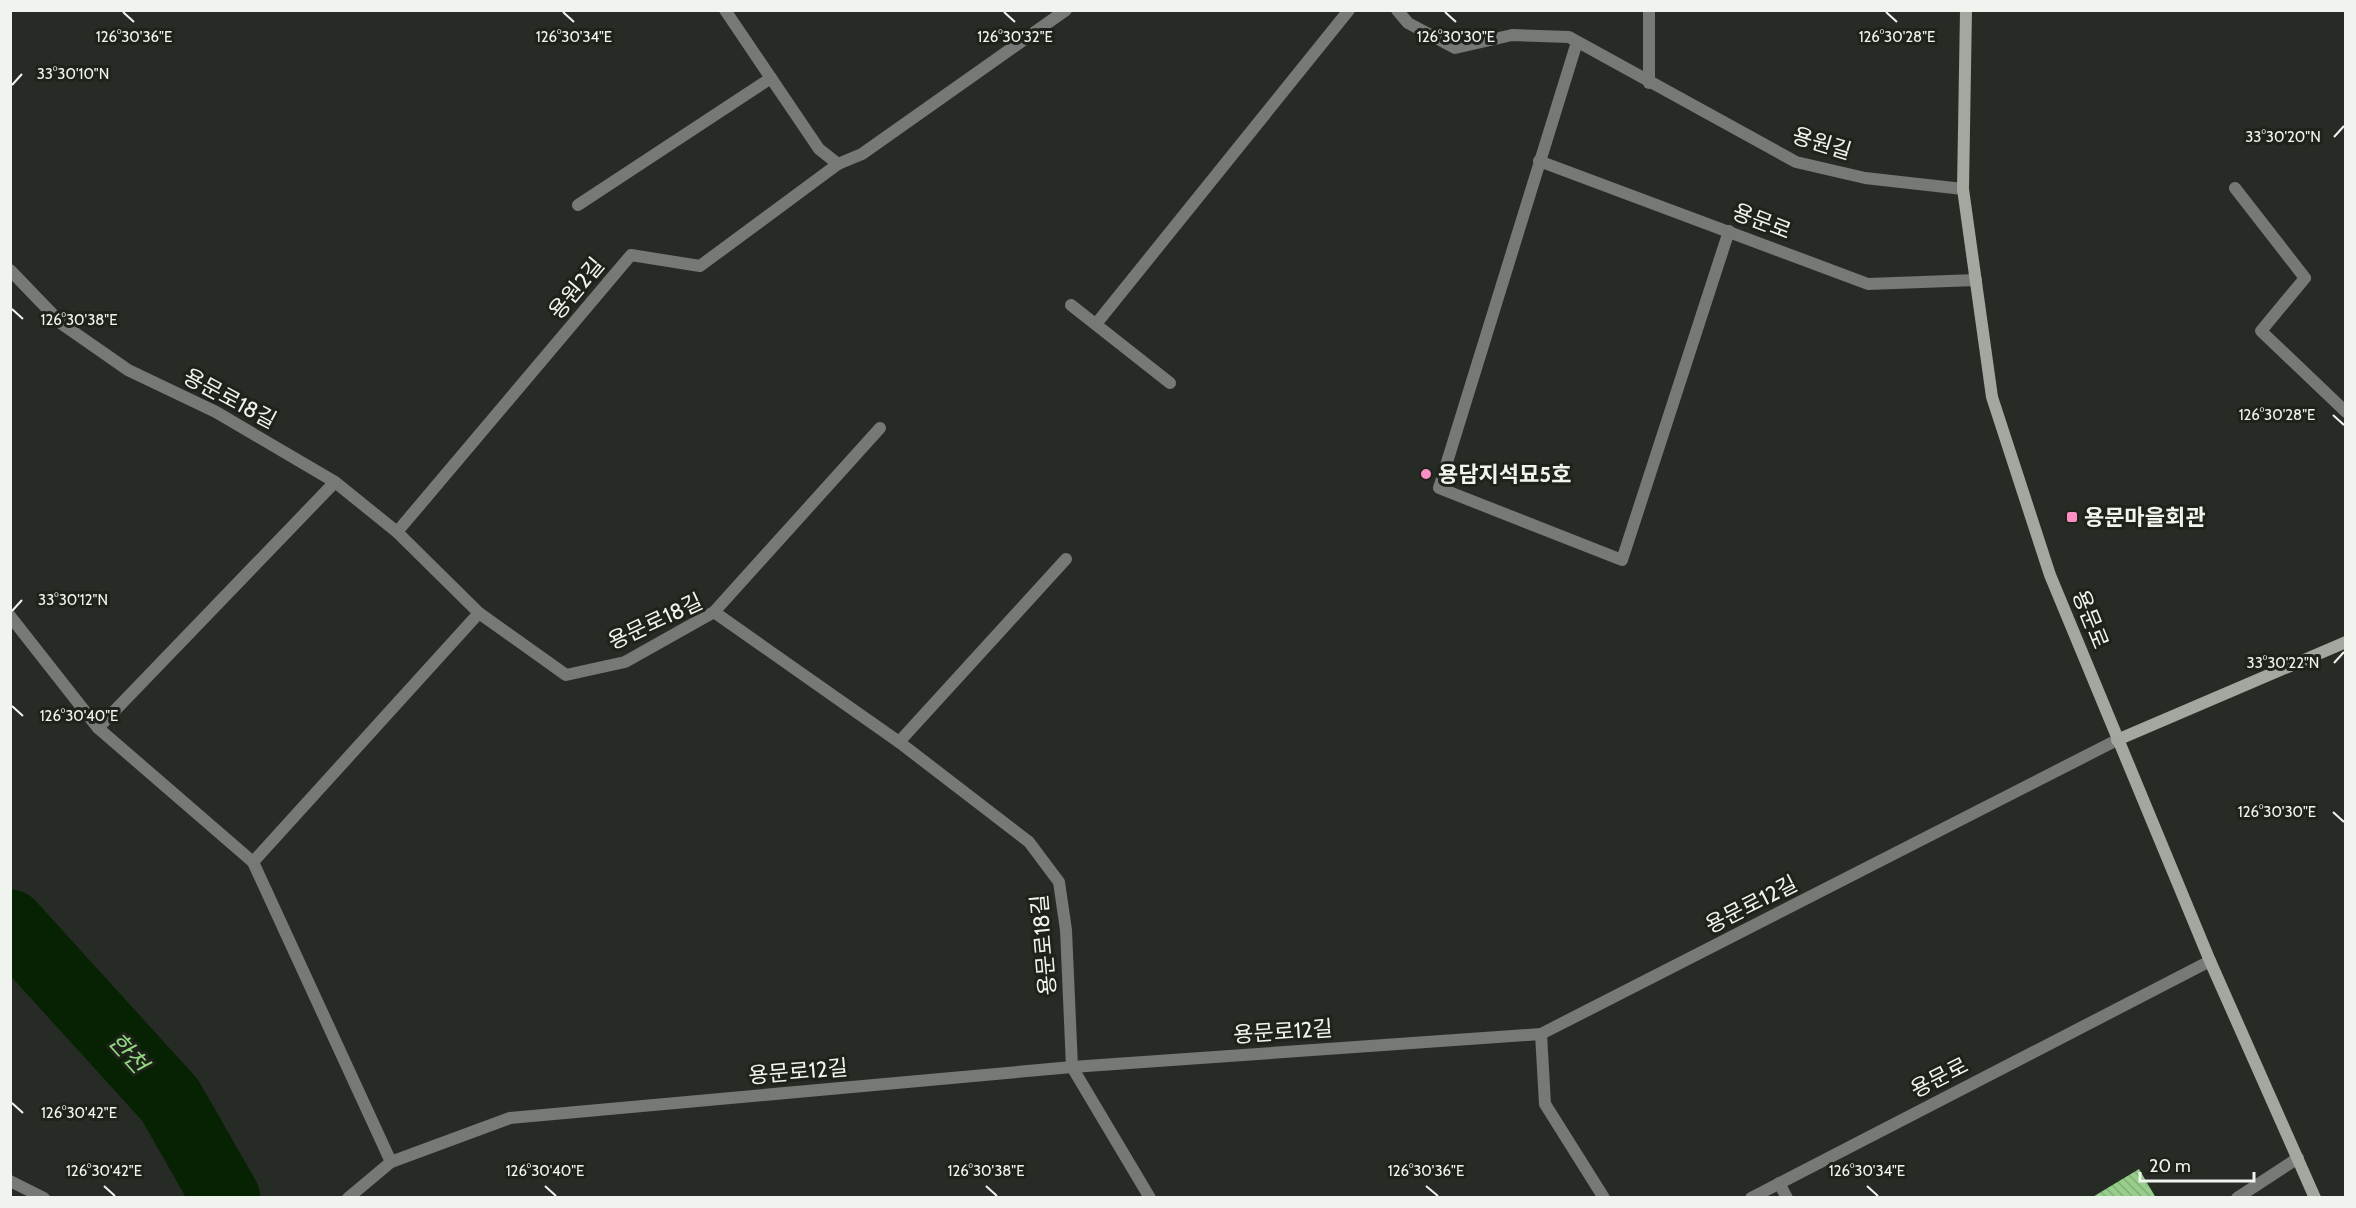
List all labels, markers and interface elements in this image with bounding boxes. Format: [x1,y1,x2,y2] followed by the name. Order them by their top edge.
[96,28,172,46] text: 126°30'36"E
[536,28,612,46] text: 126°30'34"E
[977,28,1053,46] text: 126°30'32"E
[1417,28,1495,46] text: 126°30'30"E
[1859,28,1935,46] text: 126°30'28"E
[37,65,109,83] text: 33°30'10"N
[1789,122,1855,165] street label: 용원길
[2245,128,2321,146] text: 33°30'20"N
[1729,198,1795,245] street label: 용문로
[543,252,610,325] street label: 용원2길
[41,311,117,329] text: 126°30'38"E
[179,363,281,434] street label: 용문로18길
[2239,406,2315,424] text: 126°30'28"E
[1438,461,1571,488] place label: 용담지석묘5호
[1419,467,1433,481] marker: 용담지석묘5호
[2084,504,2205,531] place label: 용문마을회관
[2065,510,2079,524] marker: 용문마을회관
[2067,586,2114,652] street label: 용문로
[604,588,707,655] street label: 용문로18길
[38,591,108,609] text: 33°30'12"N
[2247,654,2319,672] text: 33°30'22"N
[40,707,118,725] text: 126°30'40"E
[2238,803,2316,821] text: 126°30'30"E
[1701,870,1802,939] street label: 용문로12길
[1026,893,1061,997] street label: 용문로18길
[1232,1015,1334,1048] street label: 용문로12길
[103,1027,156,1081] water label: 한천
[1906,1052,1972,1103] street label: 용문로
[747,1054,849,1089] street label: 용문로12길
[41,1104,117,1122] text: 126°30'42"E
[2140,1145,2254,1183] scale bar
[2149,1155,2191,1177] text: 20 m
[66,1162,142,1180] text: 126°30'42"E
[506,1162,584,1180] text: 126°30'40"E
[948,1162,1024,1180] text: 126°30'38"E
[1388,1162,1464,1180] text: 126°30'36"E
[1829,1162,1905,1180] text: 126°30'34"E

